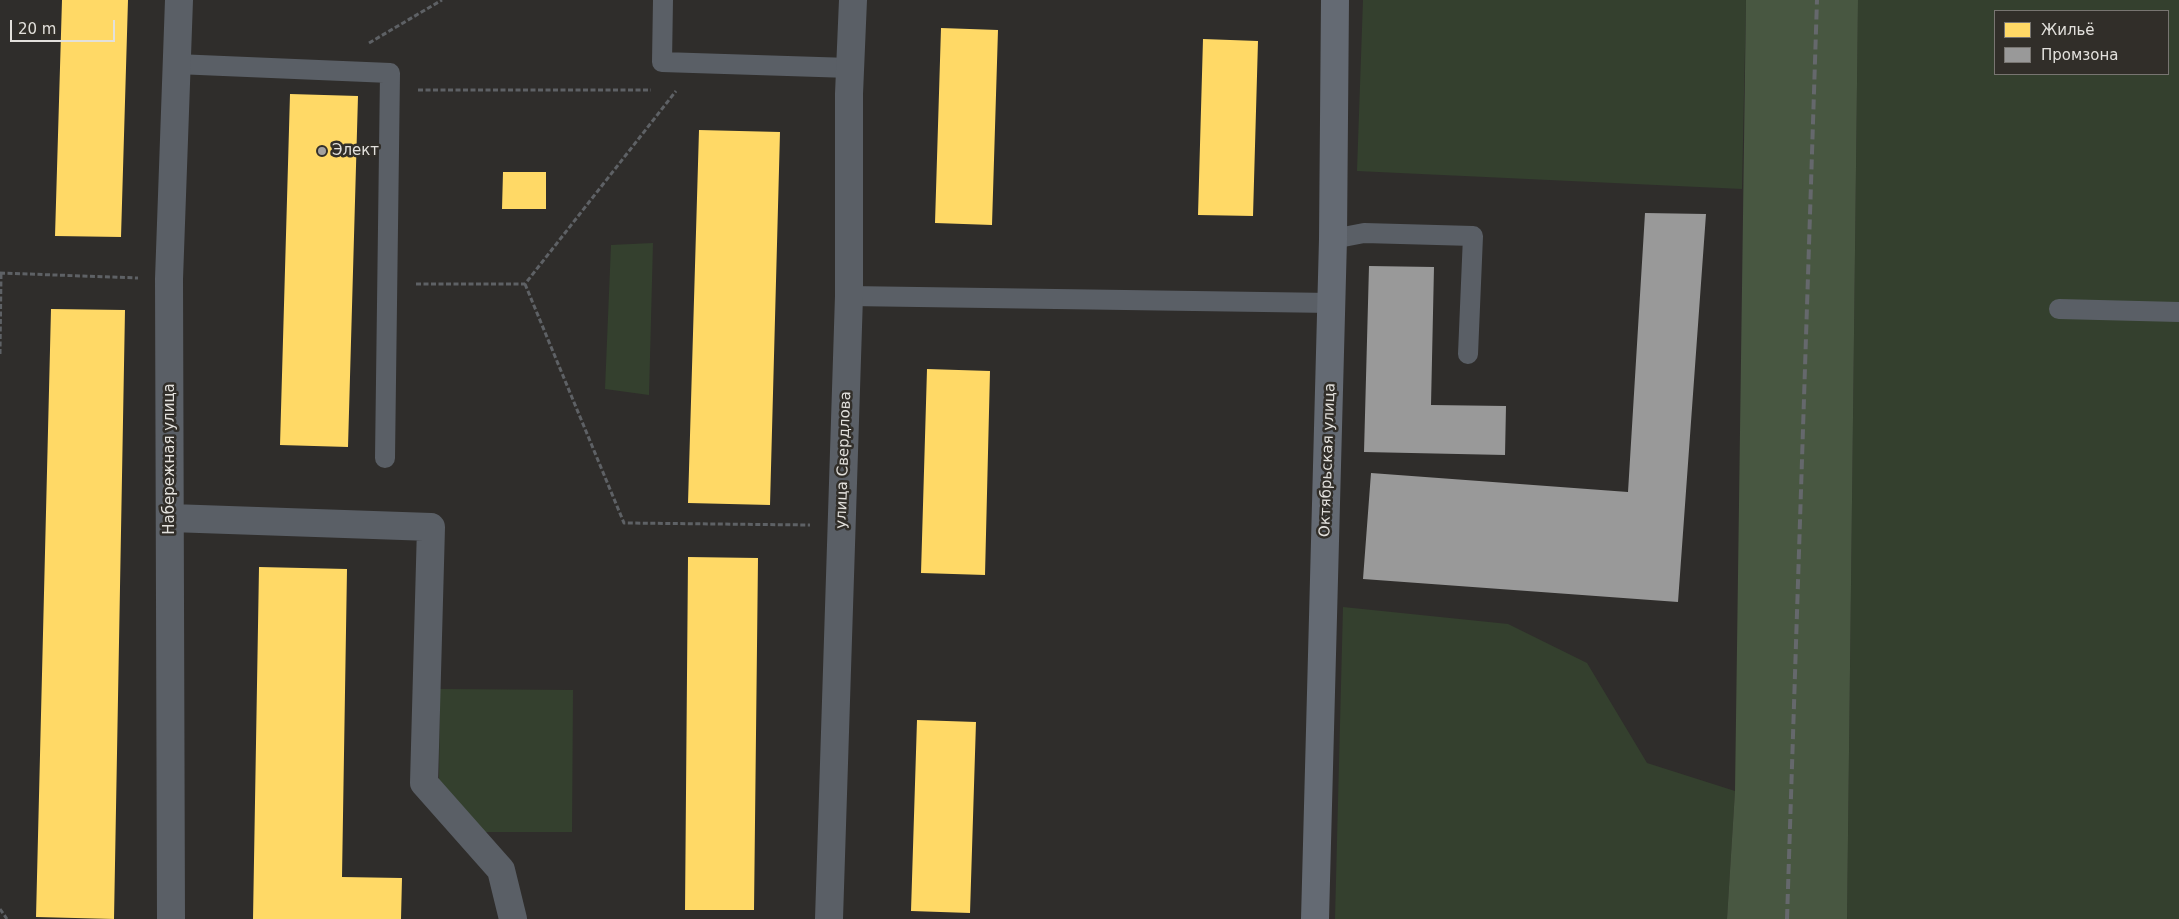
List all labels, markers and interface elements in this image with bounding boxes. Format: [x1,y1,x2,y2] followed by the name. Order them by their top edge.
[12,10,118,42] scale bar
[1994,10,2169,75] legend
[18,20,56,38] text: 20 m
[2041,21,2095,39] text: Жильё
[2041,46,2118,64] text: Промзона
[332,142,379,160] place label: Элект
[316,145,328,157] marker: Элект
[161,383,179,535] street label: Набережная улица
[1316,383,1340,537] street label: Октябрьская улица
[833,391,855,529] street label: улица Свердлова

